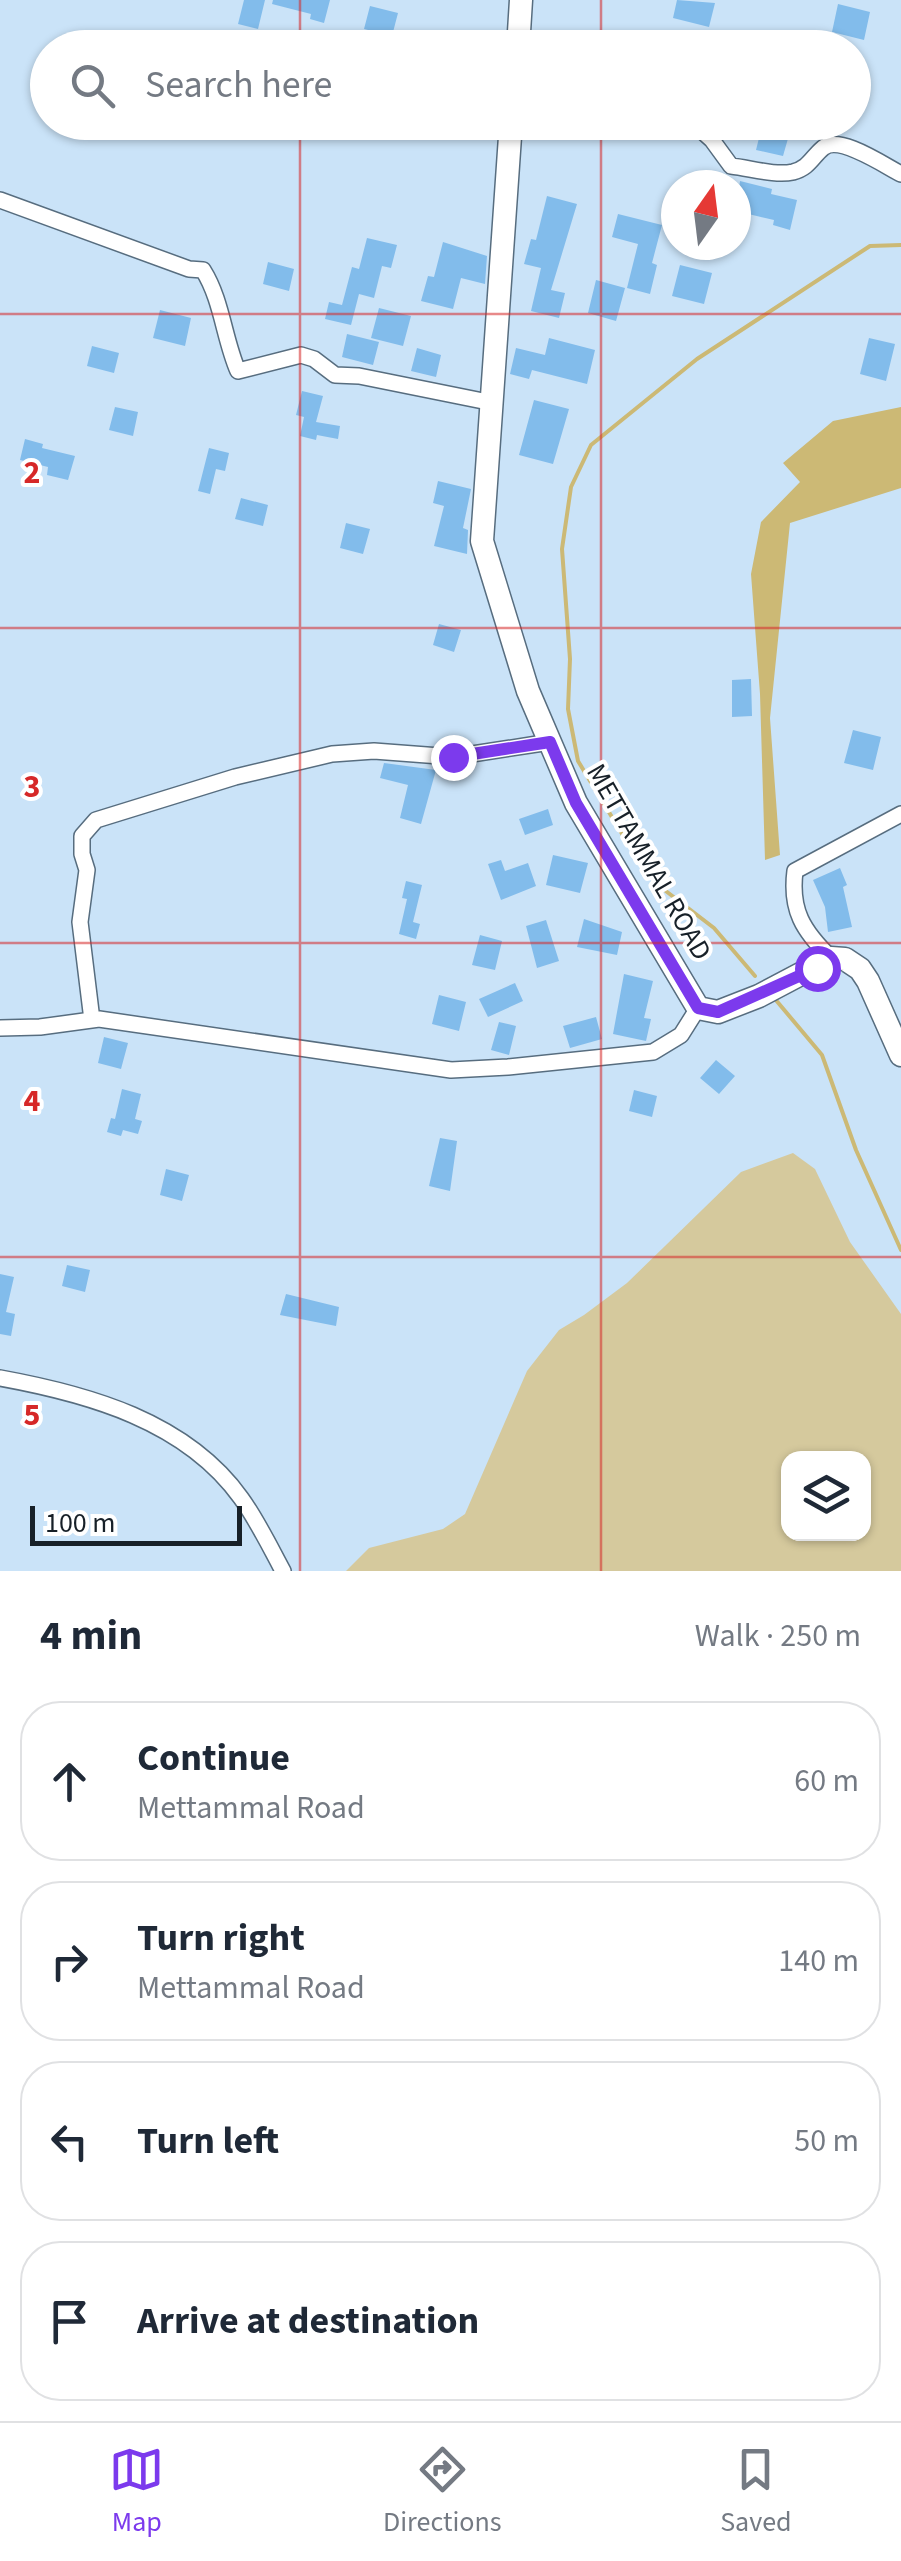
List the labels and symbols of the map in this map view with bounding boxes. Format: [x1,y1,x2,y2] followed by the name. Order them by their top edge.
[661,170,751,260] north arrow
[24,450,40,496] text: 2
[431,735,477,781] route end
[576,756,722,968] street label: METTAMMAL ROAD
[24,764,40,810] text: 3
[795,946,841,992] route start
[24,1078,41,1124] text: 4
[24,1392,40,1438] text: 5
[30,1501,242,1546] scale bar

